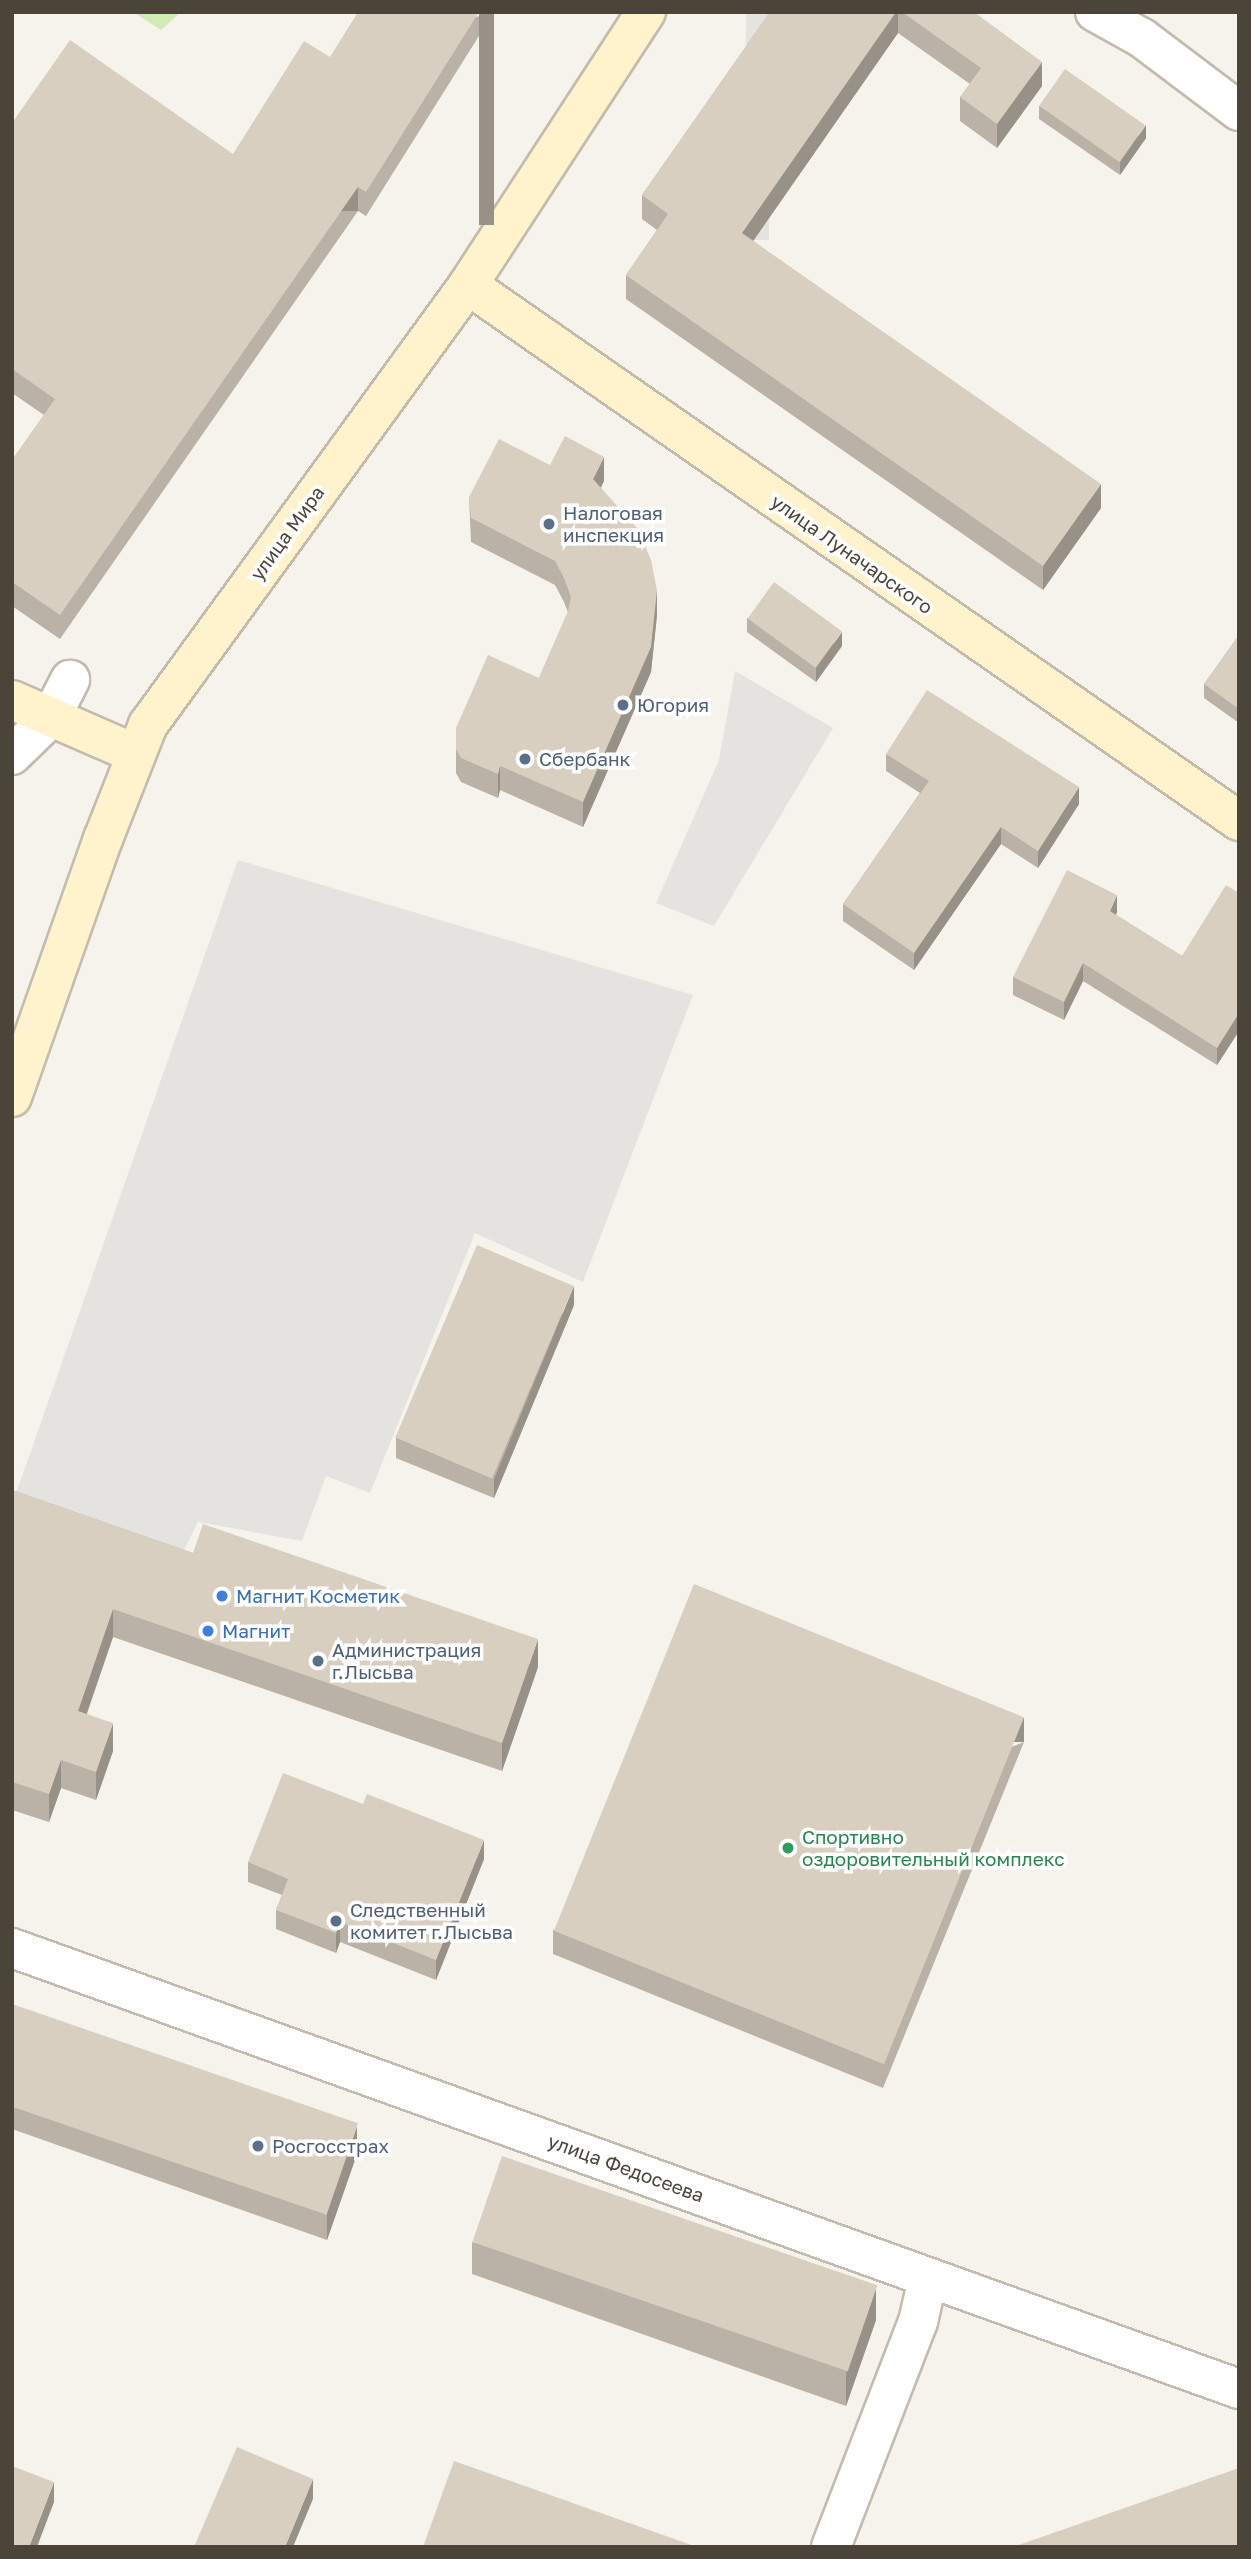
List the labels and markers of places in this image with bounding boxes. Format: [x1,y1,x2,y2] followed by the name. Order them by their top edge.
[563,502,664,546] place label: Налоговая инспекция
[541,516,557,532] marker: Налоговая инспекция
[637,694,709,716] place label: Югория
[615,697,631,713] marker: Югория
[539,748,630,770] place label: Сбербанк
[517,751,533,767] marker: Сбербанк
[236,1585,400,1607] place label: Магнит Косметик
[214,1588,230,1604] marker: Магнит Косметик
[222,1620,290,1642] place label: Магнит
[200,1623,216,1639] marker: Магнит
[332,1639,481,1683] place label: Администрация г.Лысьва
[310,1653,326,1669] marker: Администрация г.Лысьва
[802,1826,1065,1870] place label: Спортивно оздоровительный комплекс
[780,1840,796,1856] marker: Спортивно оздоровительный комплекс
[350,1899,513,1943] place label: Следственный комитет г.Лысьва
[328,1913,344,1929] marker: Следственный комитет г.Лысьва
[272,2135,389,2157] place label: Росгосстрах
[250,2138,266,2154] marker: Росгосстрах

